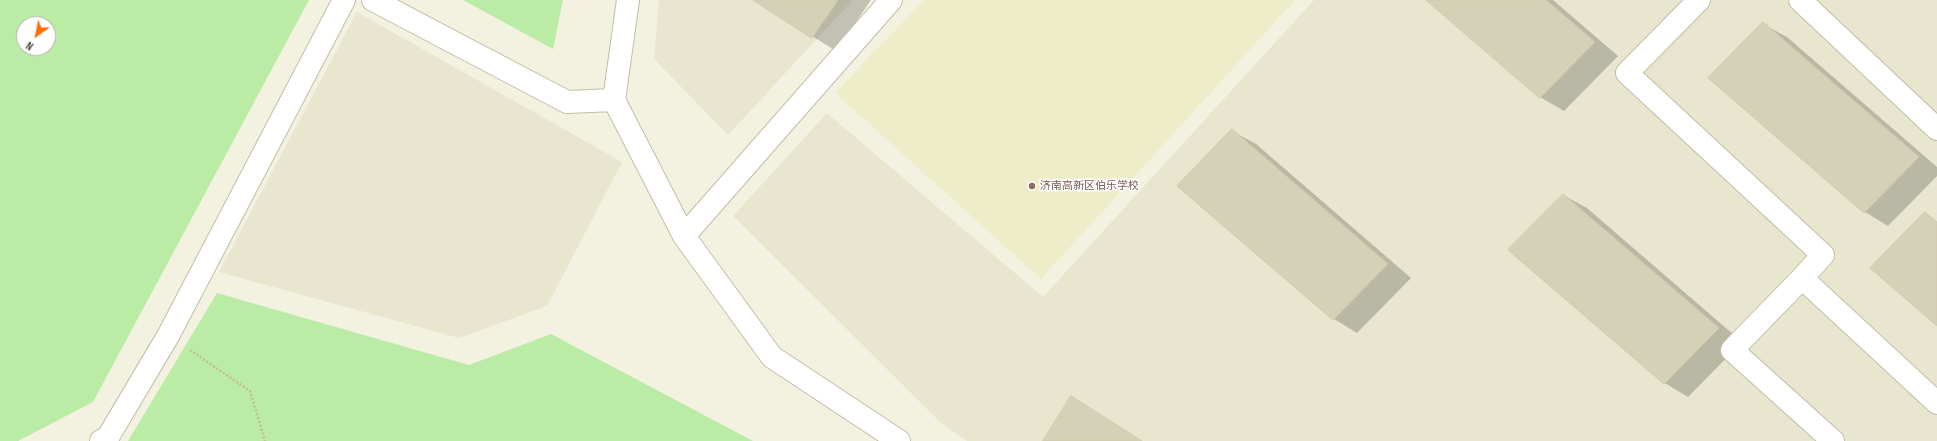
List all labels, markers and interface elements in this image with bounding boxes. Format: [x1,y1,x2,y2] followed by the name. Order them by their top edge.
[16,16,56,56] north arrow
[24,39,36,53] text: N
[1040,179,1139,193] place label: 济南高新区伯乐学校
[1027,181,1037,191] marker: 济南高新区伯乐学校

